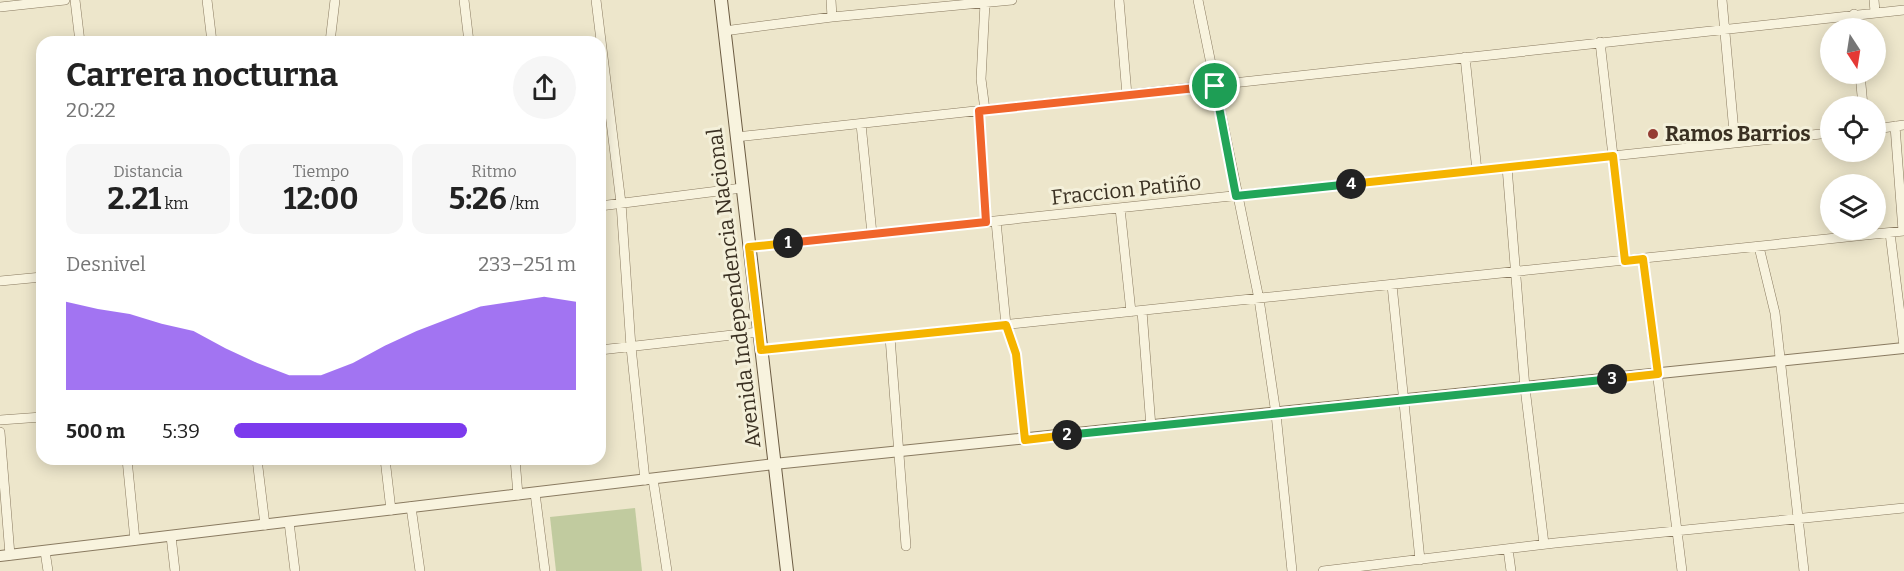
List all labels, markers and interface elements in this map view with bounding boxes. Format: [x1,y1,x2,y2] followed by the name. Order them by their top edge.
[1820,18,1886,84] north arrow
[1820,18,1886,240] map controls
[66,55,338,95] text: Carrera nocturna
[513,56,576,119] button: share
[1189,60,1240,111] pin
[1198,69,1231,102] icon: arrive
[1820,96,1886,162] button: locate
[66,98,116,122] text: 20:22
[1665,121,1811,147] place label: Ramos Barrios
[701,127,767,449] street label: Avenida Independencia Nacional
[1646,127,1660,141] marker: Ramos Barrios
[113,162,183,181] text: Distancia
[293,162,349,181] text: Tiempo
[471,162,517,181] text: Ritmo
[1050,169,1202,211] street label: Fraccion Patiño
[1336,169,1366,199] pin: 4
[1346,174,1356,193] text: 4
[1820,174,1886,240] button: layers
[107,181,161,217] text: 2.21
[284,181,358,217] text: 12:00
[449,181,507,217] text: 5:26
[161,194,189,213] text: km
[507,194,539,213] text: /km
[773,228,803,258] pin: 1
[785,233,791,252] text: 1
[66,252,146,276] text: Desnivel
[478,252,576,276] text: 233–251 m
[1597,364,1627,394] pin: 3
[1607,369,1617,388] text: 3
[66,419,125,443] text: 500 m
[162,419,200,443] text: 5:39
[1052,420,1082,450] pin: 2
[1062,425,1072,444] text: 2

